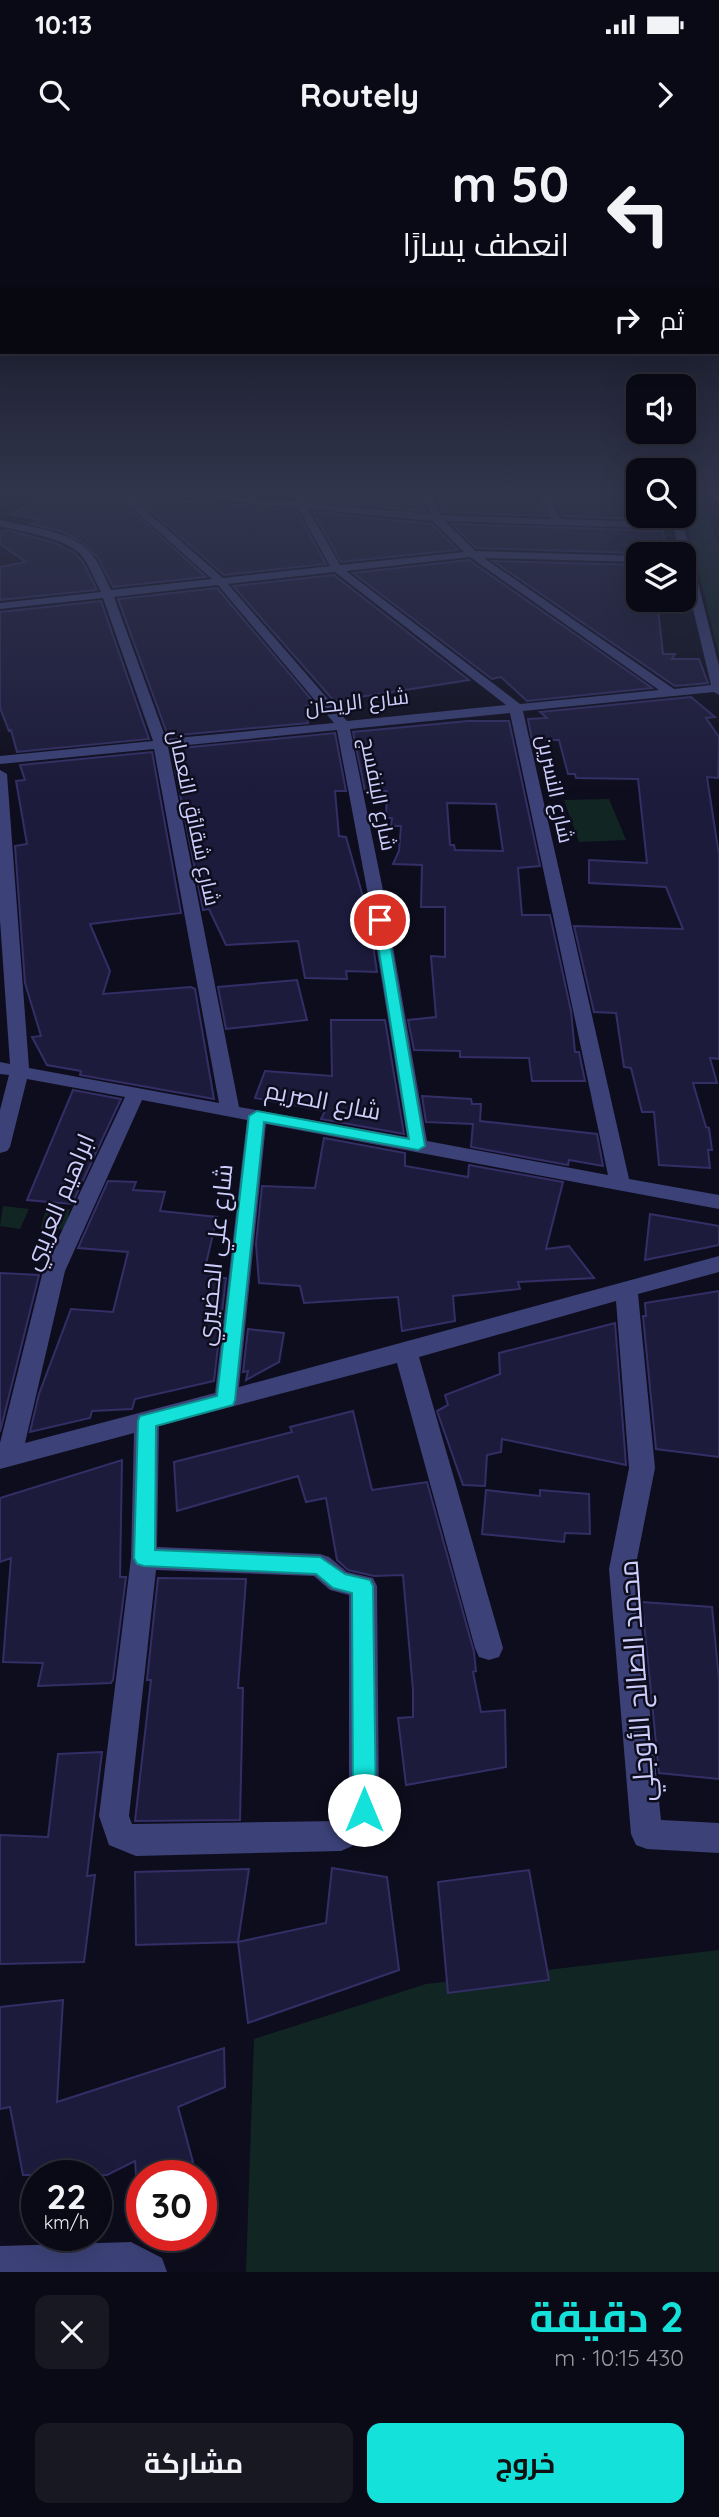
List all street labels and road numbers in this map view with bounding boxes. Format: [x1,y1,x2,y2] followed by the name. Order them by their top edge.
[304,683,410,721] street label: شارع الريحان
[162,728,226,908] street label: شارع شقائق النعمان
[530,732,580,846] street label: شارع النسرين
[353,735,403,853] street label: شارع البنفسج
[262,1074,384,1128] street label: شارع الصريم
[16,1129,105,1276] street label: ابراهيم العريبي
[190,1162,243,1348] street label: شارع علي الحضيري
[610,1559,666,1803] street label: محمد الصالح الأوجلي

